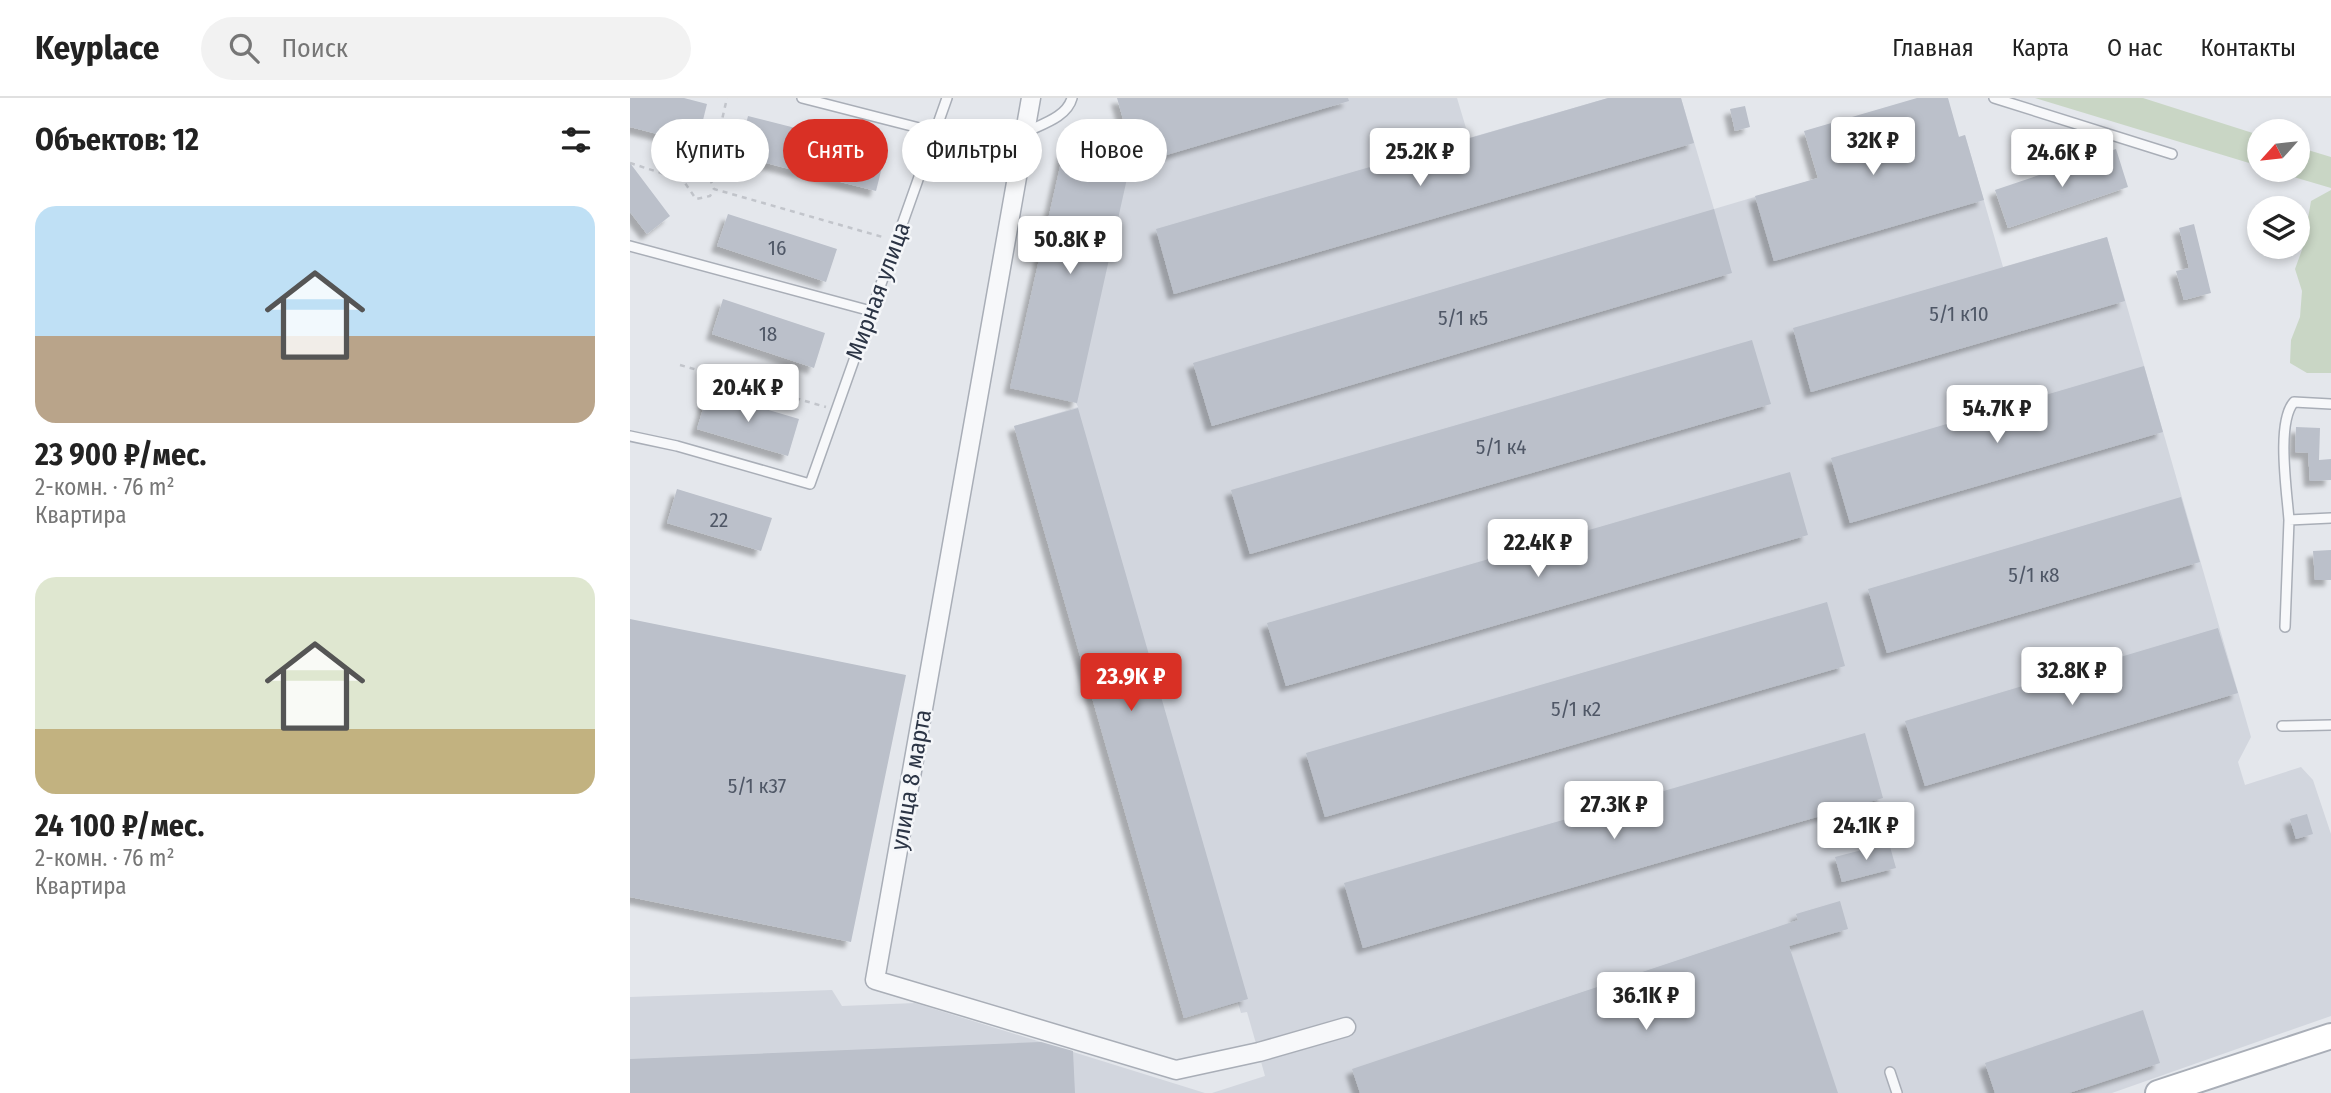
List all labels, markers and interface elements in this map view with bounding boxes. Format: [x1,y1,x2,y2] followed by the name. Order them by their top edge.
[201,17,691,80] search box
[35,28,159,68] text: Keyplace
[225,29,263,67] icon: search
[281,33,348,64] text: Поиск
[1892,34,1974,62] text: Главная
[2012,34,2069,62] text: Карта
[2107,34,2162,62] text: О нас
[2200,34,2296,62] text: Контакты
[1824,118,1922,177] pin: 32K ₽
[651,119,769,182] chip: Купить
[783,119,888,182] chip: Снять
[902,119,1042,182] chip: Фильтры
[1056,119,1167,182] chip: Новое
[2247,119,2310,182] north arrow
[2247,119,2310,259] map controls
[557,121,595,159] icon: filters
[35,122,199,158] text: Объектов: 12
[1847,126,1899,154] text: 32K ₽
[1355,129,1485,188] pin: 25.2K ₽
[1997,130,2127,189] pin: 24.6K ₽
[1386,137,1454,165] text: 25.2K ₽
[2027,138,2097,166] text: 24.6K ₽
[2247,196,2310,259] button: layers
[1005,216,1135,276] pin: 50.8K ₽
[840,218,916,364] street label: Мирная улица
[1034,225,1106,253] text: 50.8K ₽
[768,235,786,261] house number: 16
[252,252,378,378] icon: home
[1929,301,1989,327] house number: 5/1 к10
[1438,305,1488,331] house number: 5/1 к5
[759,321,777,347] house number: 18
[683,364,813,424] pin: 20.4K ₽
[713,373,783,401] text: 20.4K ₽
[1932,386,2062,445] pin: 54.7K ₽
[1963,394,2031,422] text: 54.7K ₽
[1476,434,1526,460] house number: 5/1 к4
[35,437,206,473] text: 23 900 ₽/мес.
[35,473,175,501] text: 2-комн. · 76 m²
[35,501,127,529] text: Квартира
[710,507,728,533] house number: 22
[1473,519,1603,579] pin: 22.4K ₽
[1504,528,1572,556] text: 22.4K ₽
[2008,562,2060,588] house number: 5/1 к8
[252,623,378,749] icon: home
[2007,648,2137,707] pin: 32.8K ₽
[1066,654,1196,713] pin: 23.9K ₽
[2037,656,2107,684] text: 32.8K ₽
[1097,662,1165,690] text: 23.9K ₽
[1551,696,1601,722] house number: 5/1 к2
[885,707,937,853] street label: улица 8 марта
[728,773,786,799] house number: 5/1 к37
[1549,782,1679,841] pin: 27.3K ₽
[1580,790,1648,818] text: 27.3K ₽
[1801,802,1931,862] pin: 24.1K ₽
[35,808,204,844] text: 24 100 ₽/мес.
[1833,811,1899,839] text: 24.1K ₽
[35,844,175,872] text: 2-комн. · 76 m²
[35,872,127,900] text: Квартира
[1581,972,1711,1032] pin: 36.1K ₽
[1613,981,1679,1009] text: 36.1K ₽

